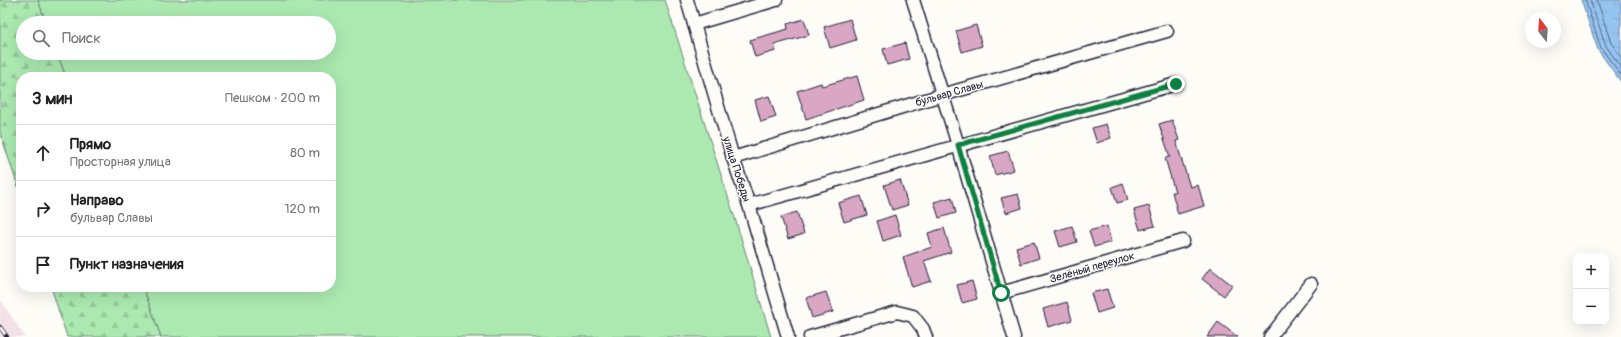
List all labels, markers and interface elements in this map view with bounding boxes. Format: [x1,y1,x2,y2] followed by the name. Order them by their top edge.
[1525,12,1561,48] north arrow
[16,16,336,60] search box
[30,27,52,49] icon: search
[62,29,101,48] text: Поиск
[1167,75,1185,93] route end
[914,78,985,109] street label: бульвар Славы
[32,88,72,109] text: 3 мин
[225,90,320,106] text: Пешком · 200 m
[720,134,753,203] street label: улица Победы
[70,135,111,154] text: Прямо
[32,142,54,164] icon: ahead
[290,145,320,161] text: 80 m
[70,154,171,170] text: Просторная улица
[70,191,124,210] text: Направо
[32,198,54,220] icon: right
[284,201,320,217] text: 120 m
[70,210,153,226] text: бульвар Славы
[1048,249,1136,286] street label: Зелёный переулок
[1573,253,1609,325] map controls
[1573,253,1609,289] button: +
[32,254,54,276] icon: arrive
[70,255,184,274] text: Пункт назначения
[992,284,1010,302] route start
[1573,289,1609,325] button: −

